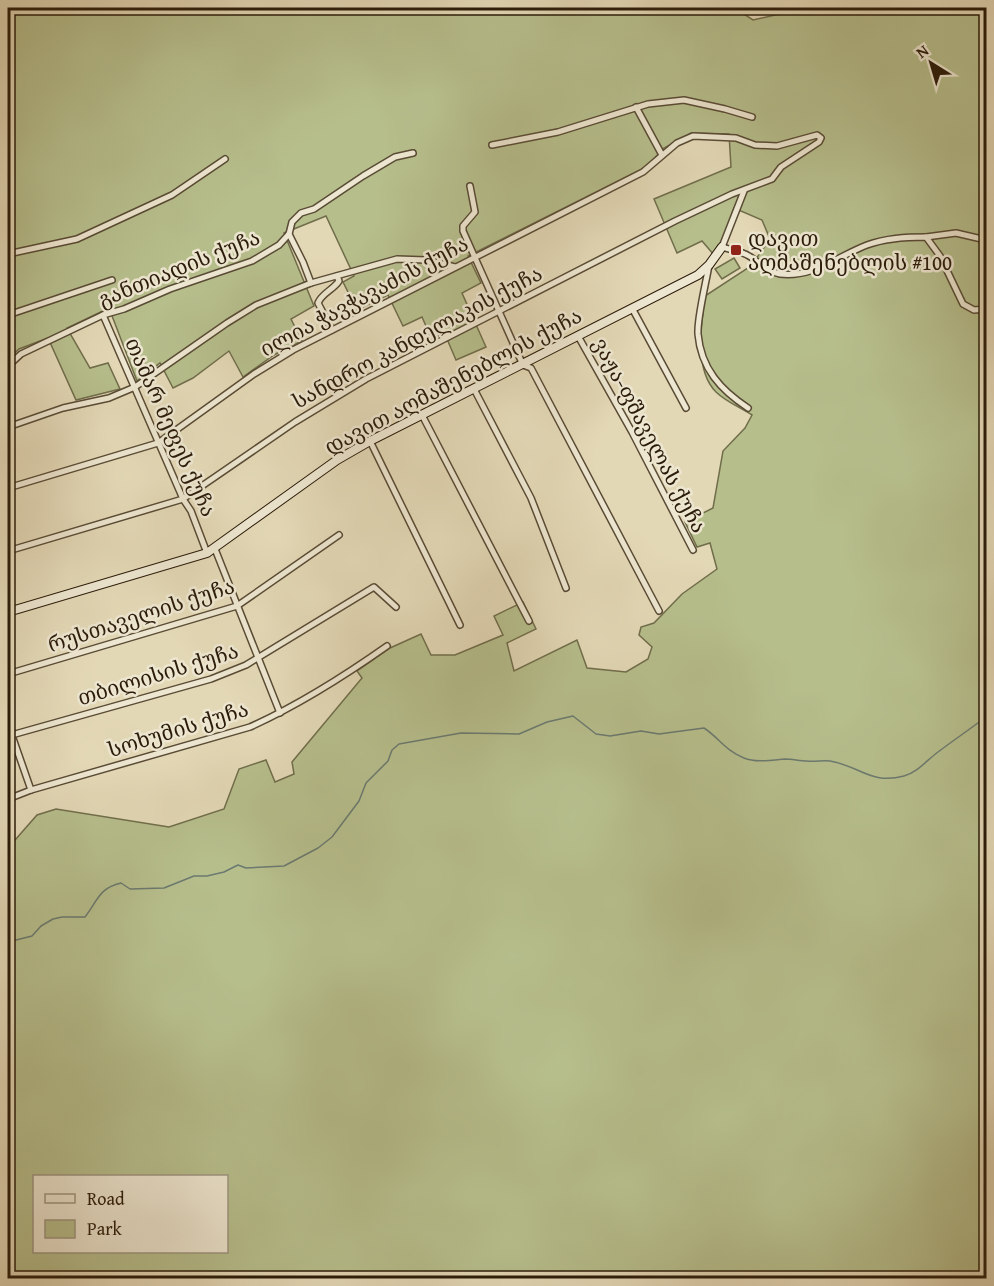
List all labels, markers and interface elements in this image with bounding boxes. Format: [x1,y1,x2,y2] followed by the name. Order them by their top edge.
[901,33,961,93] north arrow
[910,38,934,64] text: N
[93,221,265,315] street label: განთიადის ქუჩა
[748,223,952,278] place label: დავით აღმაშენებლის #100
[254,228,474,364] street label: ილია ჭავჭავაძის ქუჩა
[729,243,743,257] marker: დავით აღმაშენებლის #100
[286,258,548,416] street label: სანდრო კანდელაკის ქუჩა
[319,300,587,462] street label: დავით აღმაშენებლის ქუჩა
[117,332,225,522] street label: თამარ მეფეს ქუჩა
[585,332,715,538] street label: ვაჟა-ფშაველას ქუჩა
[44,570,238,660] street label: რუსთაველის ქუჩა
[74,635,242,713] street label: თბილისის ქუჩა
[104,693,252,765] street label: სოხუმის ქუჩა
[33,1175,228,1253] legend
[87,1185,125,1212] text: Road
[87,1215,123,1242] text: Park

